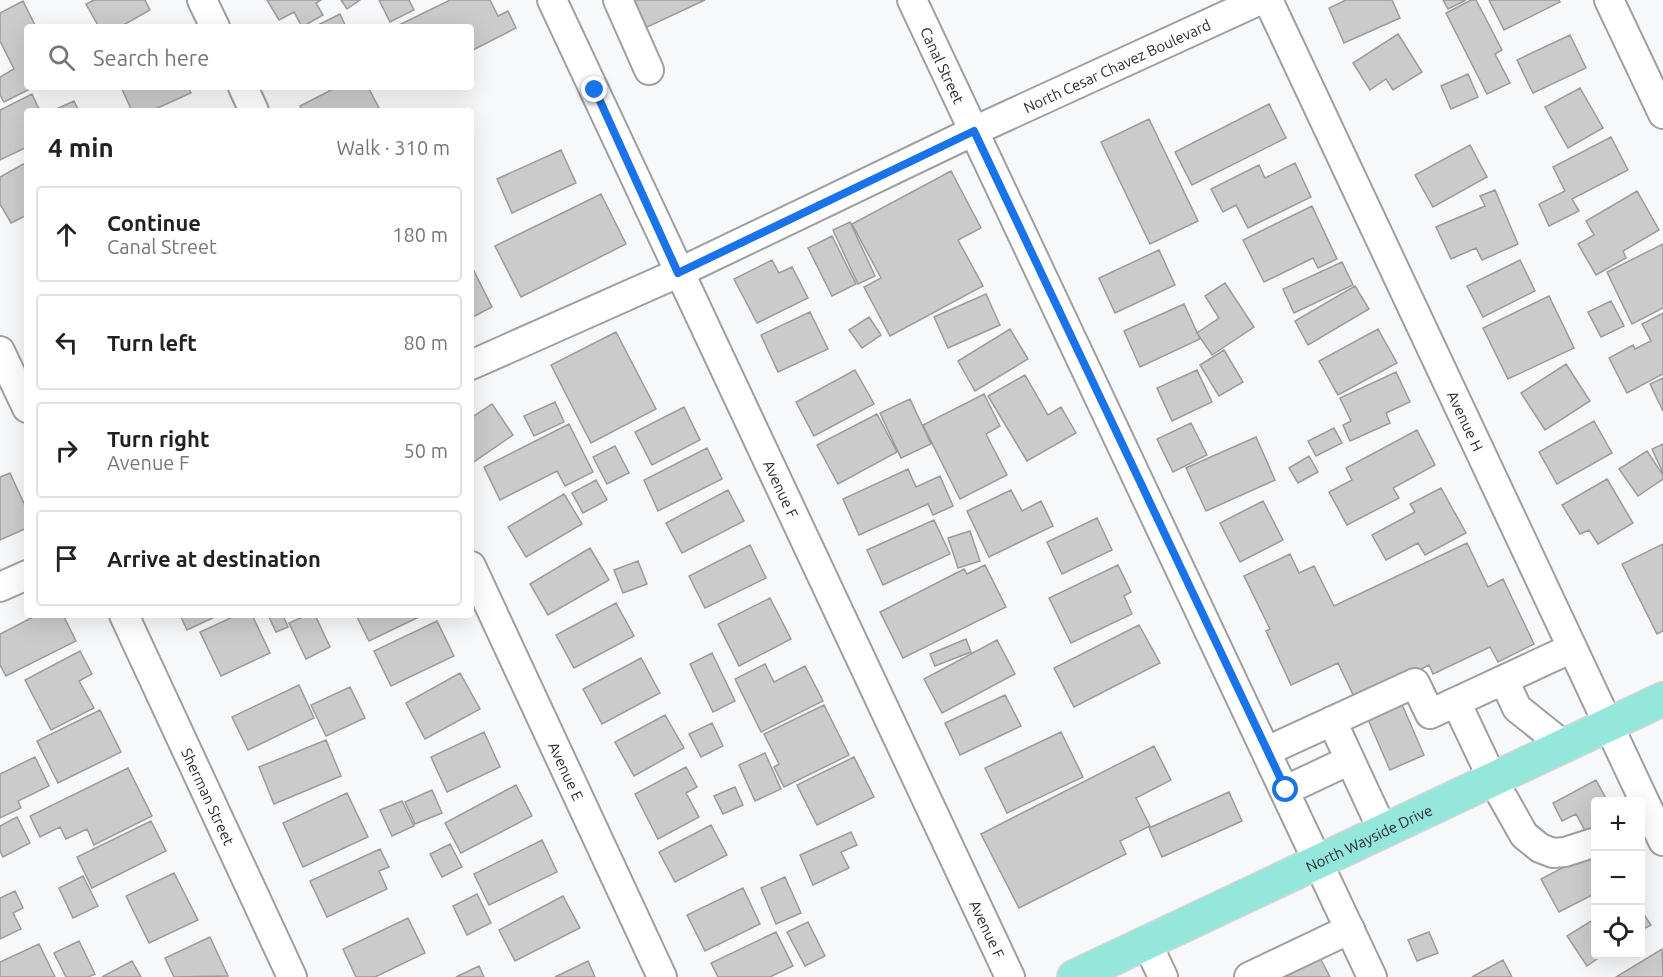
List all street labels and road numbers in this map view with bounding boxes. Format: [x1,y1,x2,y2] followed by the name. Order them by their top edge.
[1021,15,1213,116] street label: North Cesar Chavez Boulevard
[917,24,968,106] street label: Canal Street
[1444,388,1487,454] street label: Avenue H
[760,457,802,521] street label: Avenue F
[545,739,587,803] street label: Avenue E
[178,745,238,848] street label: Sherman Street
[1303,801,1435,875] street label: North Wayside Drive
[967,897,1008,961] street label: Avenue F

